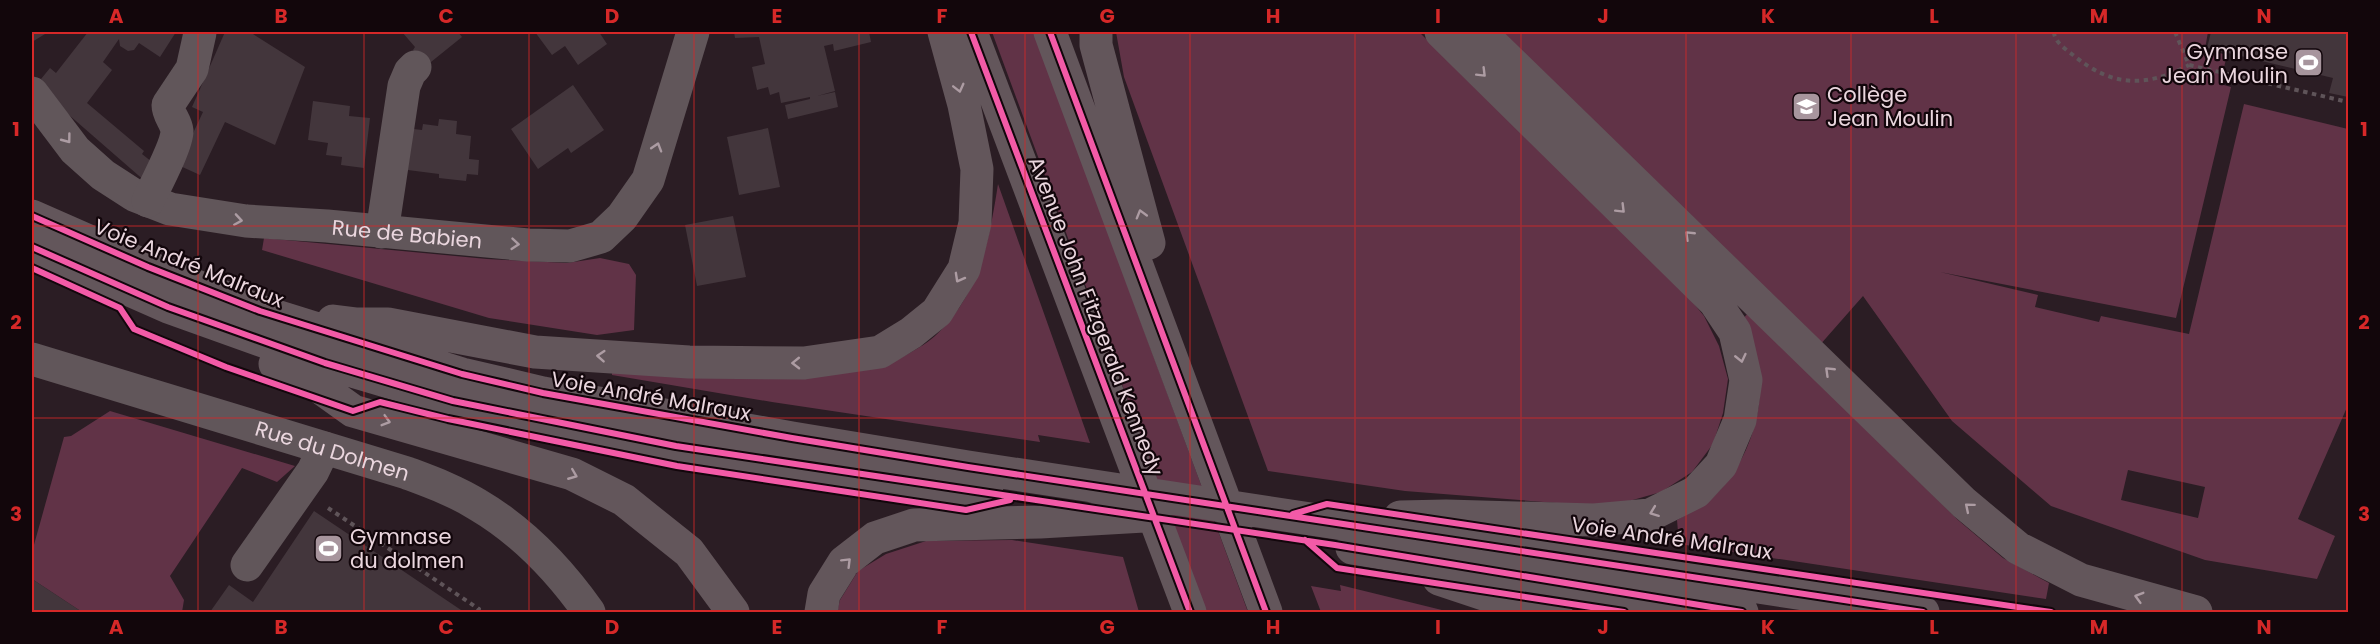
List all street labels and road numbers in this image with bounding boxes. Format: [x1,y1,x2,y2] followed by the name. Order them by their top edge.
[1022,152,1171,480] street label: Avenue John Fitzgerald Kennedy
[90,212,288,314] street label: Voie André Malraux
[331,212,483,255] street label: Rue de Babien
[549,364,753,428] street label: Voie André Malraux
[252,413,413,487] street label: Rue du Dolmen
[1570,510,1774,566] street label: Voie André Malraux

